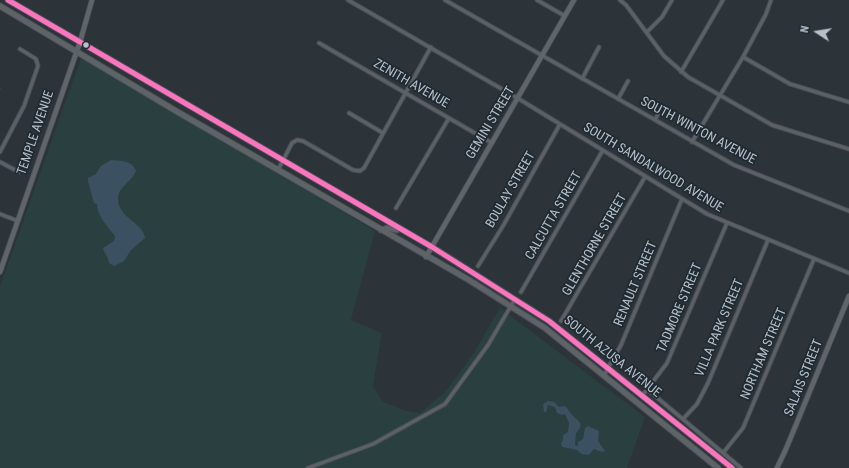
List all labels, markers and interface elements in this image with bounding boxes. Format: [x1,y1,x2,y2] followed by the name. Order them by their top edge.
[797,12,837,52] north arrow
[798,25,812,34] text: N
[81,40,91,50] unlabelled marker
[370,56,452,112] street label: ZENITH AVENUE
[463,84,519,162] street label: GEMINI STREET
[14,89,58,177] street label: TEMPLE AVENUE
[638,94,758,168] street label: SOUTH WINTON AVENUE
[580,120,726,216] street label: SOUTH SANDALWOOD AVENUE
[483,149,539,231] street label: BOULAY STREET
[522,169,586,263] street label: CALCUTTA STREET
[559,191,631,299] street label: GLENTHORNE STREET
[611,239,661,329] street label: RENAULT STREET
[654,261,706,355] street label: TADMORE STREET
[692,277,748,379] street label: VILLA PARK STREET
[738,306,790,402] street label: NORTHAM STREET
[560,313,664,401] street label: SOUTH AZUSA AVENUE
[782,337,826,419] street label: SALAIS STREET

